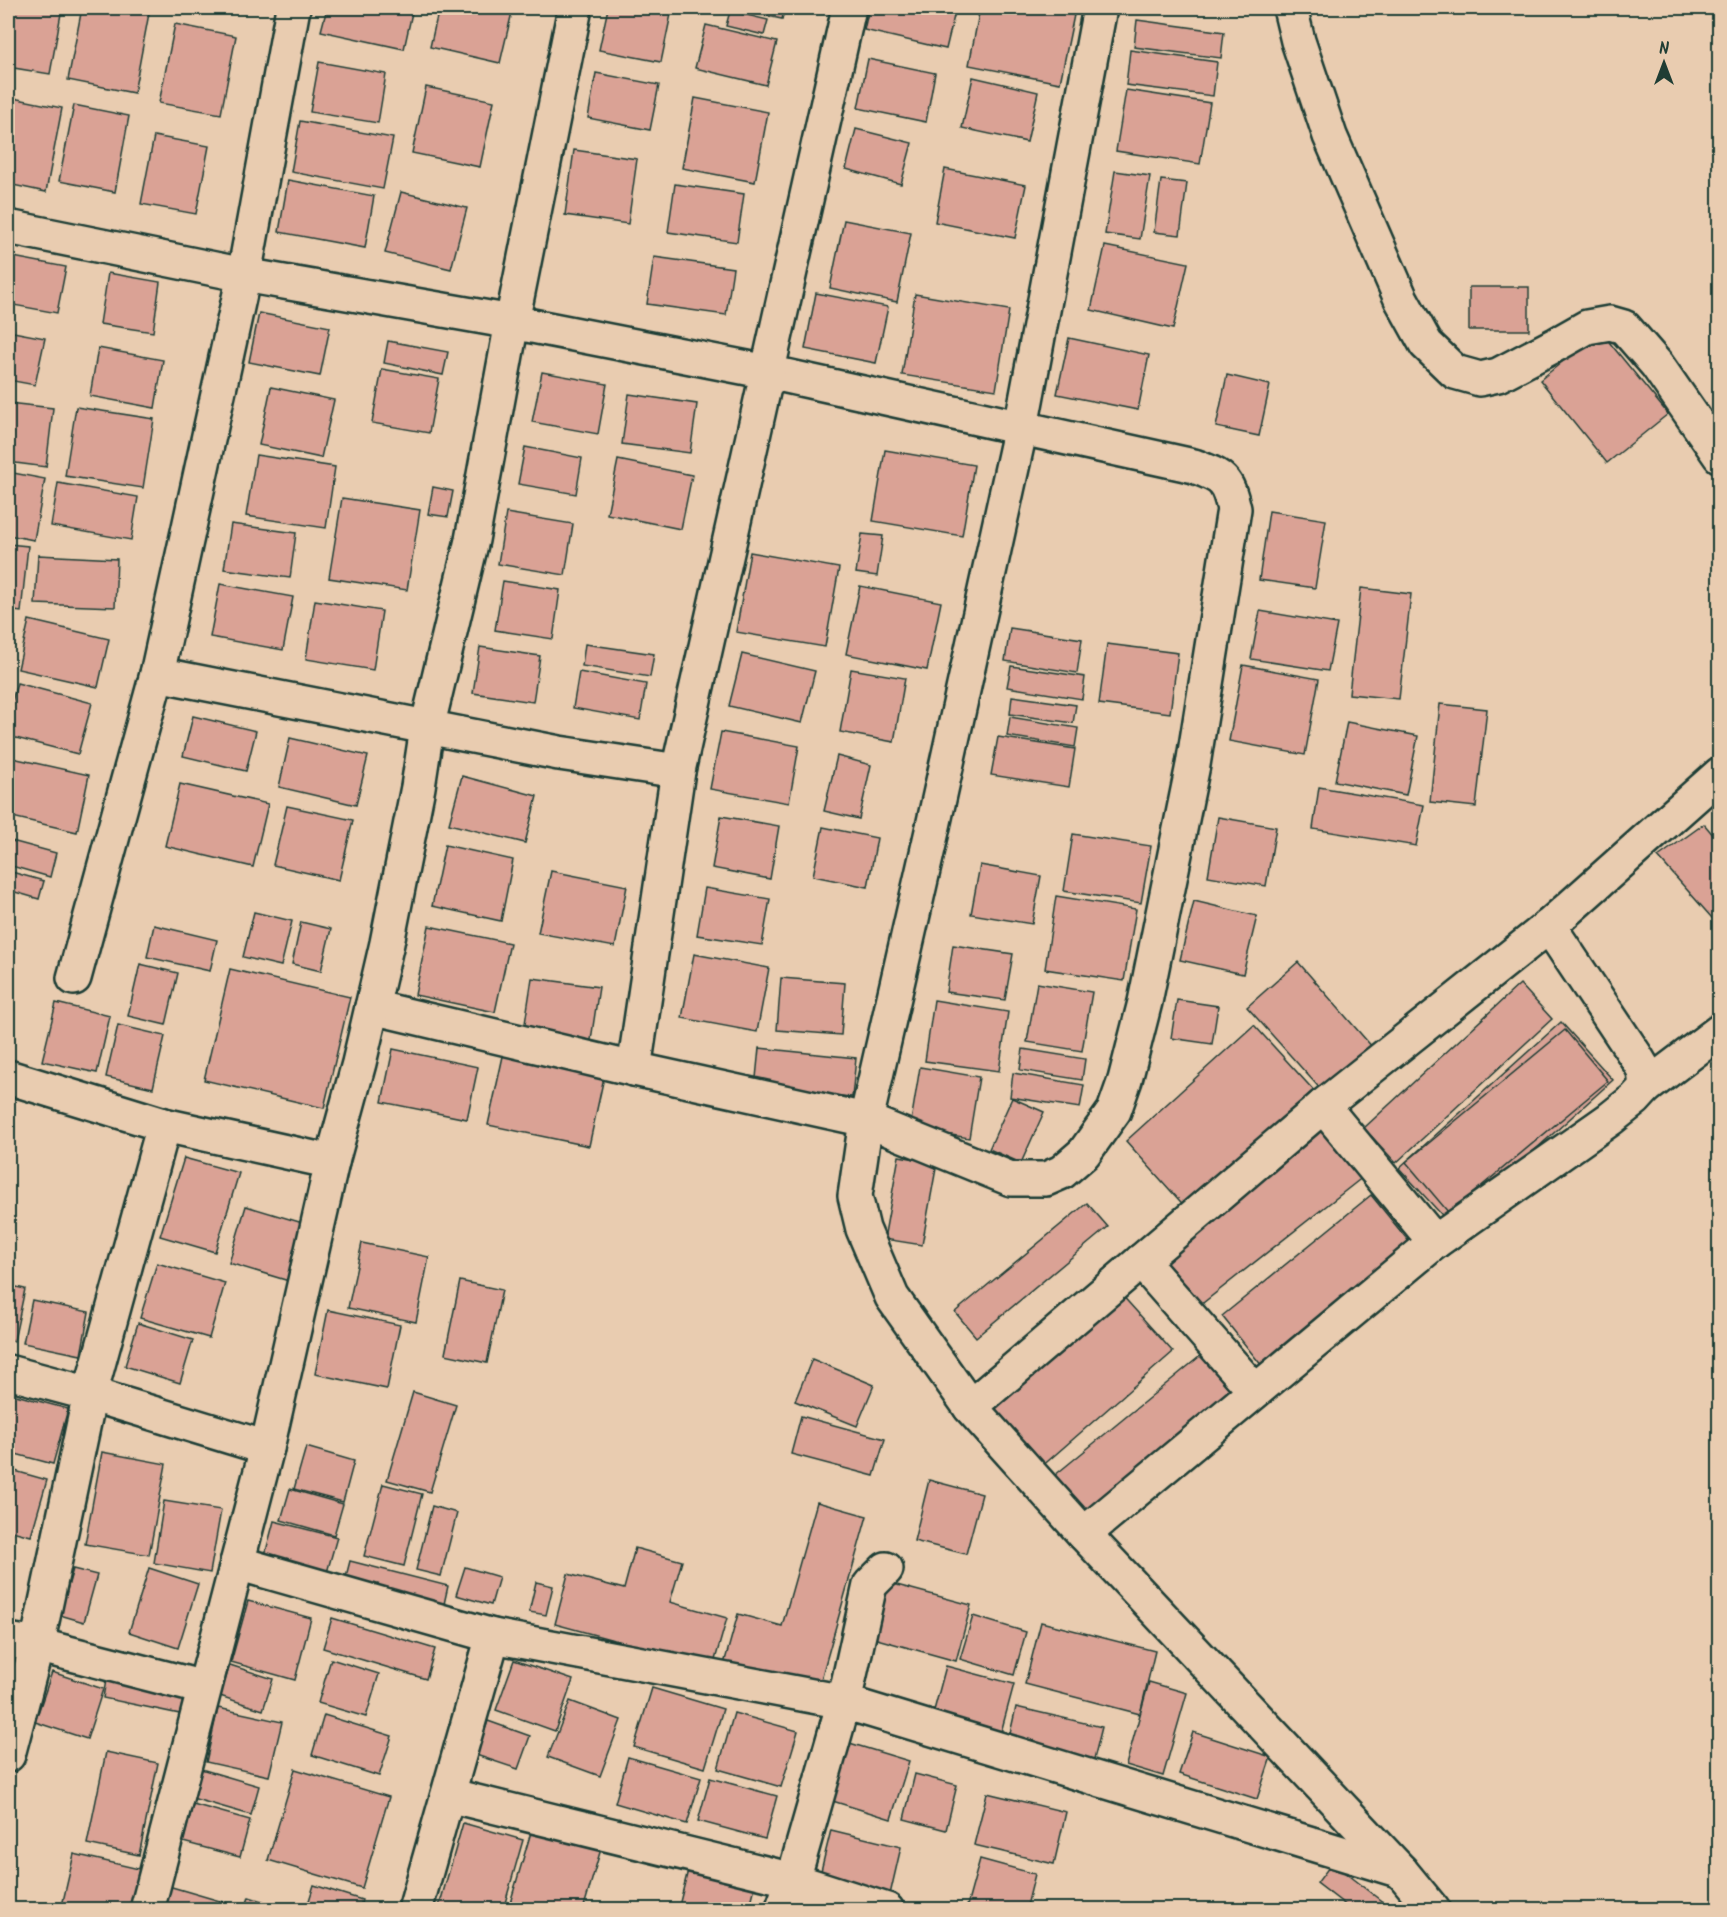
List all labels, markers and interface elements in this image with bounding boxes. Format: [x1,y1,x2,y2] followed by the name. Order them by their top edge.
[1634,33,1694,93] north arrow
[1659,37,1669,62] text: N

